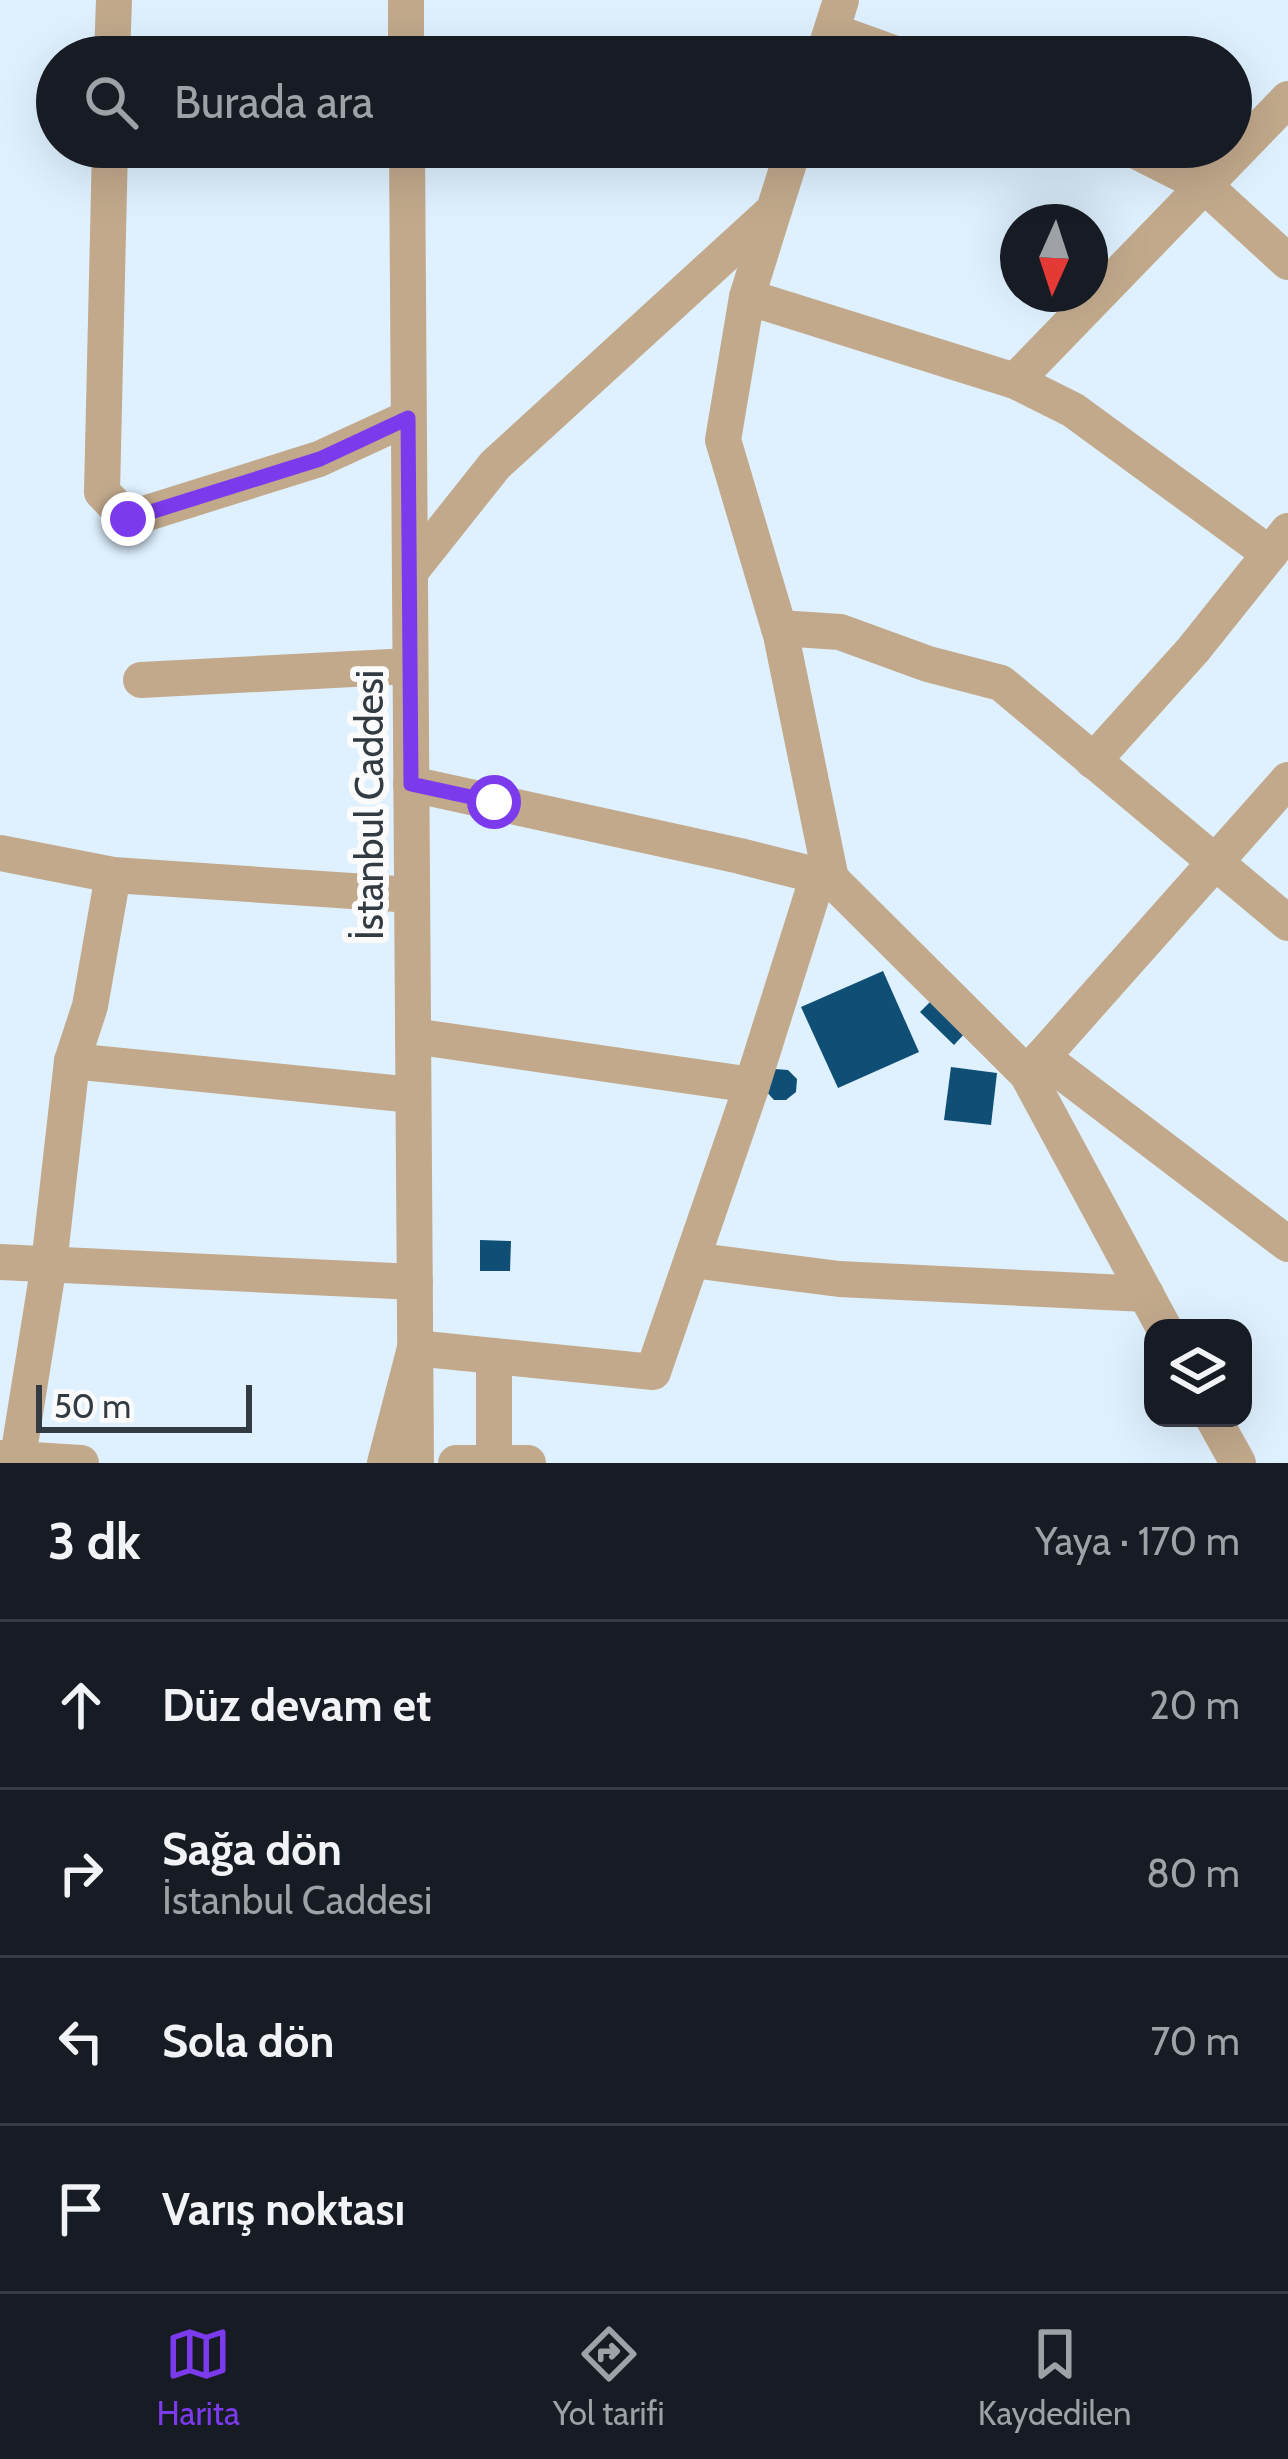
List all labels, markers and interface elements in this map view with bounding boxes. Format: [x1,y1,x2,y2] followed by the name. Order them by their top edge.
[36,36,1252,168] search box
[78,69,144,135] icon: search
[174,75,374,129] text: Burada ara
[1000,204,1108,312] north arrow
[101,492,155,546] route end
[345,670,393,940] street label: İstanbul Caddesi
[467,775,521,829] route start
[1144,1319,1252,1427] map controls
[1144,1319,1252,1427] button: layers
[36,1379,252,1432] scale bar
[54,1386,131,1426] text: 50 m
[48,1510,141,1572] text: 3 dk
[1035,1517,1240,1565] text: Yaya · 170 m
[48,1672,114,1738] icon: ahead
[162,1678,431,1732] text: Düz devam et
[1149,1681,1240,1729] text: 20 m
[162,1822,342,1876] text: Sağa dön
[48,1840,114,1906] icon: right
[1146,1849,1240,1897] text: 80 m
[162,1876,432,1924] text: İstanbul Caddesi
[48,2008,114,2074] icon: left
[162,2014,334,2068] text: Sola dön
[1151,2017,1240,2065] text: 70 m
[48,2176,114,2242] icon: arrive
[162,2182,405,2236] text: Varış noktası
[157,2321,240,2433] tab: Harita
[553,2321,665,2433] tab: Yol tarifi
[978,2321,1131,2433] tab: Kaydedilen

